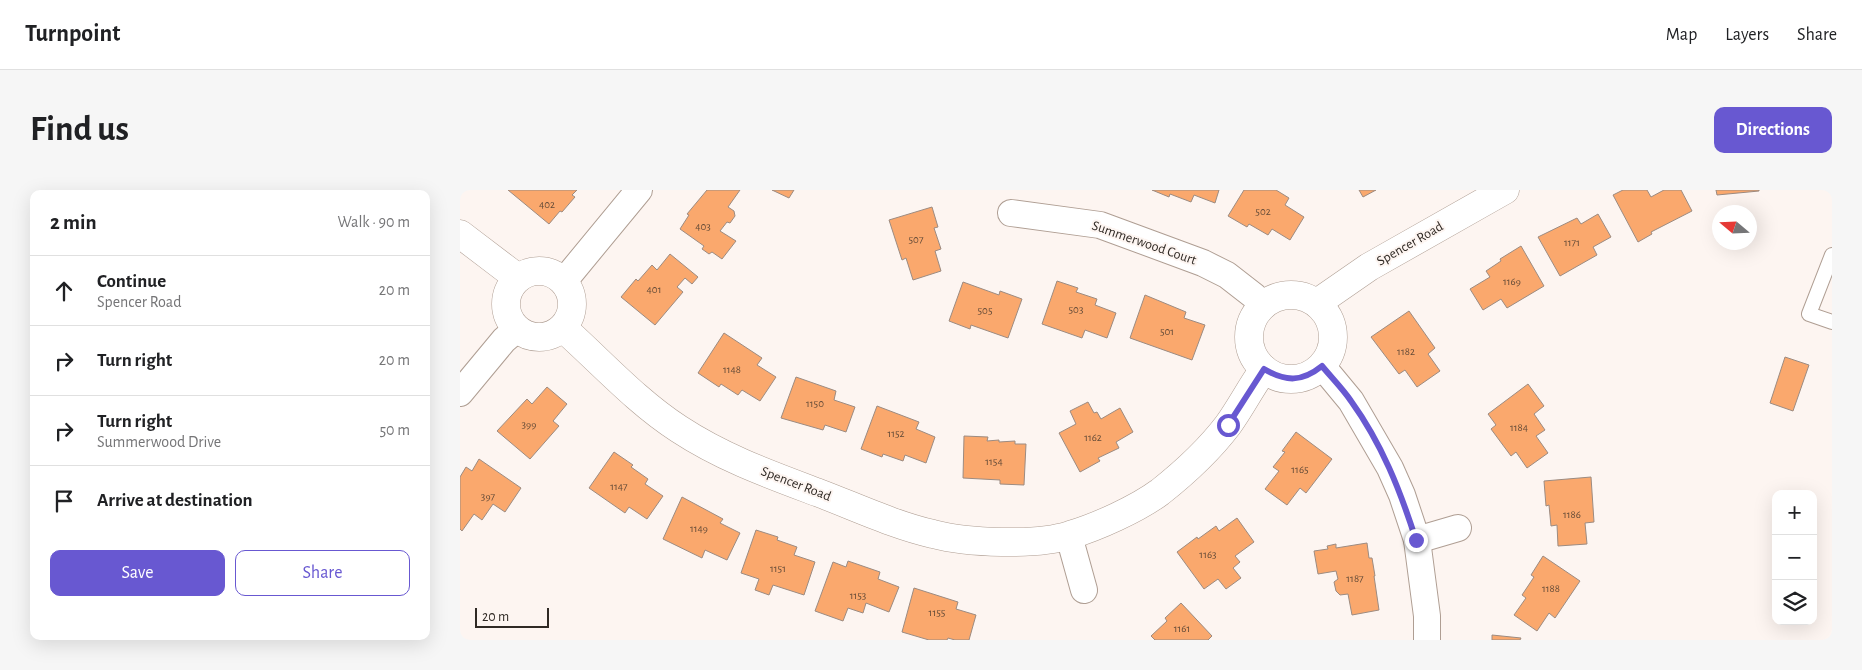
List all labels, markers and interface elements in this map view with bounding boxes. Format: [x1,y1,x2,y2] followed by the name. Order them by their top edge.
[25,22,120,46] text: Turnpoint
[1666,26,1697,44] text: Map
[1725,26,1769,44] text: Layers
[1797,26,1837,44] text: Share
[1714,107,1832,153] button: Directions
[30,112,129,147] text: Find us
[539,199,555,210] house number: 402
[1712,205,1757,250] north arrow
[1255,206,1271,217] house number: 502
[50,212,97,233] text: 2 min
[338,214,410,230] text: Walk · 90 m
[1090,219,1199,268] street label: Summerwood Court
[1374,219,1446,269] street label: Spencer Road
[695,221,711,232] house number: 403
[909,234,924,245] house number: 507
[1564,237,1580,248] house number: 1171
[97,272,166,291] text: Continue
[1503,276,1521,287] house number: 1169
[50,277,78,305] icon: ahead
[379,282,410,298] text: 20 m
[647,284,661,295] house number: 401
[97,294,182,310] text: Spencer Road
[1069,304,1084,315] house number: 503
[977,305,993,316] house number: 505
[1160,326,1174,337] house number: 501
[1397,346,1415,357] house number: 1182
[50,347,78,375] icon: right
[97,351,172,370] text: Turn right
[379,352,410,368] text: 20 m
[723,364,741,375] house number: 1148
[806,398,824,409] house number: 1150
[97,412,172,431] text: Turn right
[1217,414,1240,437] route start
[50,417,78,445] icon: right
[522,419,536,430] house number: 399
[379,422,410,438] text: 50 m
[1510,422,1528,433] house number: 1184
[887,428,905,439] house number: 1152
[1084,432,1102,443] house number: 1162
[97,434,221,450] text: Summerwood Drive
[985,456,1003,467] house number: 1154
[759,464,833,504] street label: Spencer Road
[1291,464,1309,475] house number: 1165
[610,481,628,492] house number: 1147
[50,487,78,515] icon: arrive
[1772,490,1817,625] map controls
[1772,490,1817,535] button: +
[97,491,253,510] text: Arrive at destination
[481,491,496,502] house number: 397
[1563,509,1581,520] house number: 1186
[690,523,708,534] house number: 1149
[1405,529,1428,552] route end
[1772,535,1817,580] button: −
[1199,549,1217,560] house number: 1163
[50,550,225,596] button: Save
[235,550,410,596] button: Share
[770,563,786,574] house number: 1151
[1346,573,1364,584] house number: 1187
[1772,580,1817,625] button: layers
[1542,583,1560,594] house number: 1188
[850,590,867,601] house number: 1153
[475,605,549,628] scale bar
[929,607,946,618] house number: 1155
[482,610,509,624] text: 20 m
[1174,623,1190,634] house number: 1161

